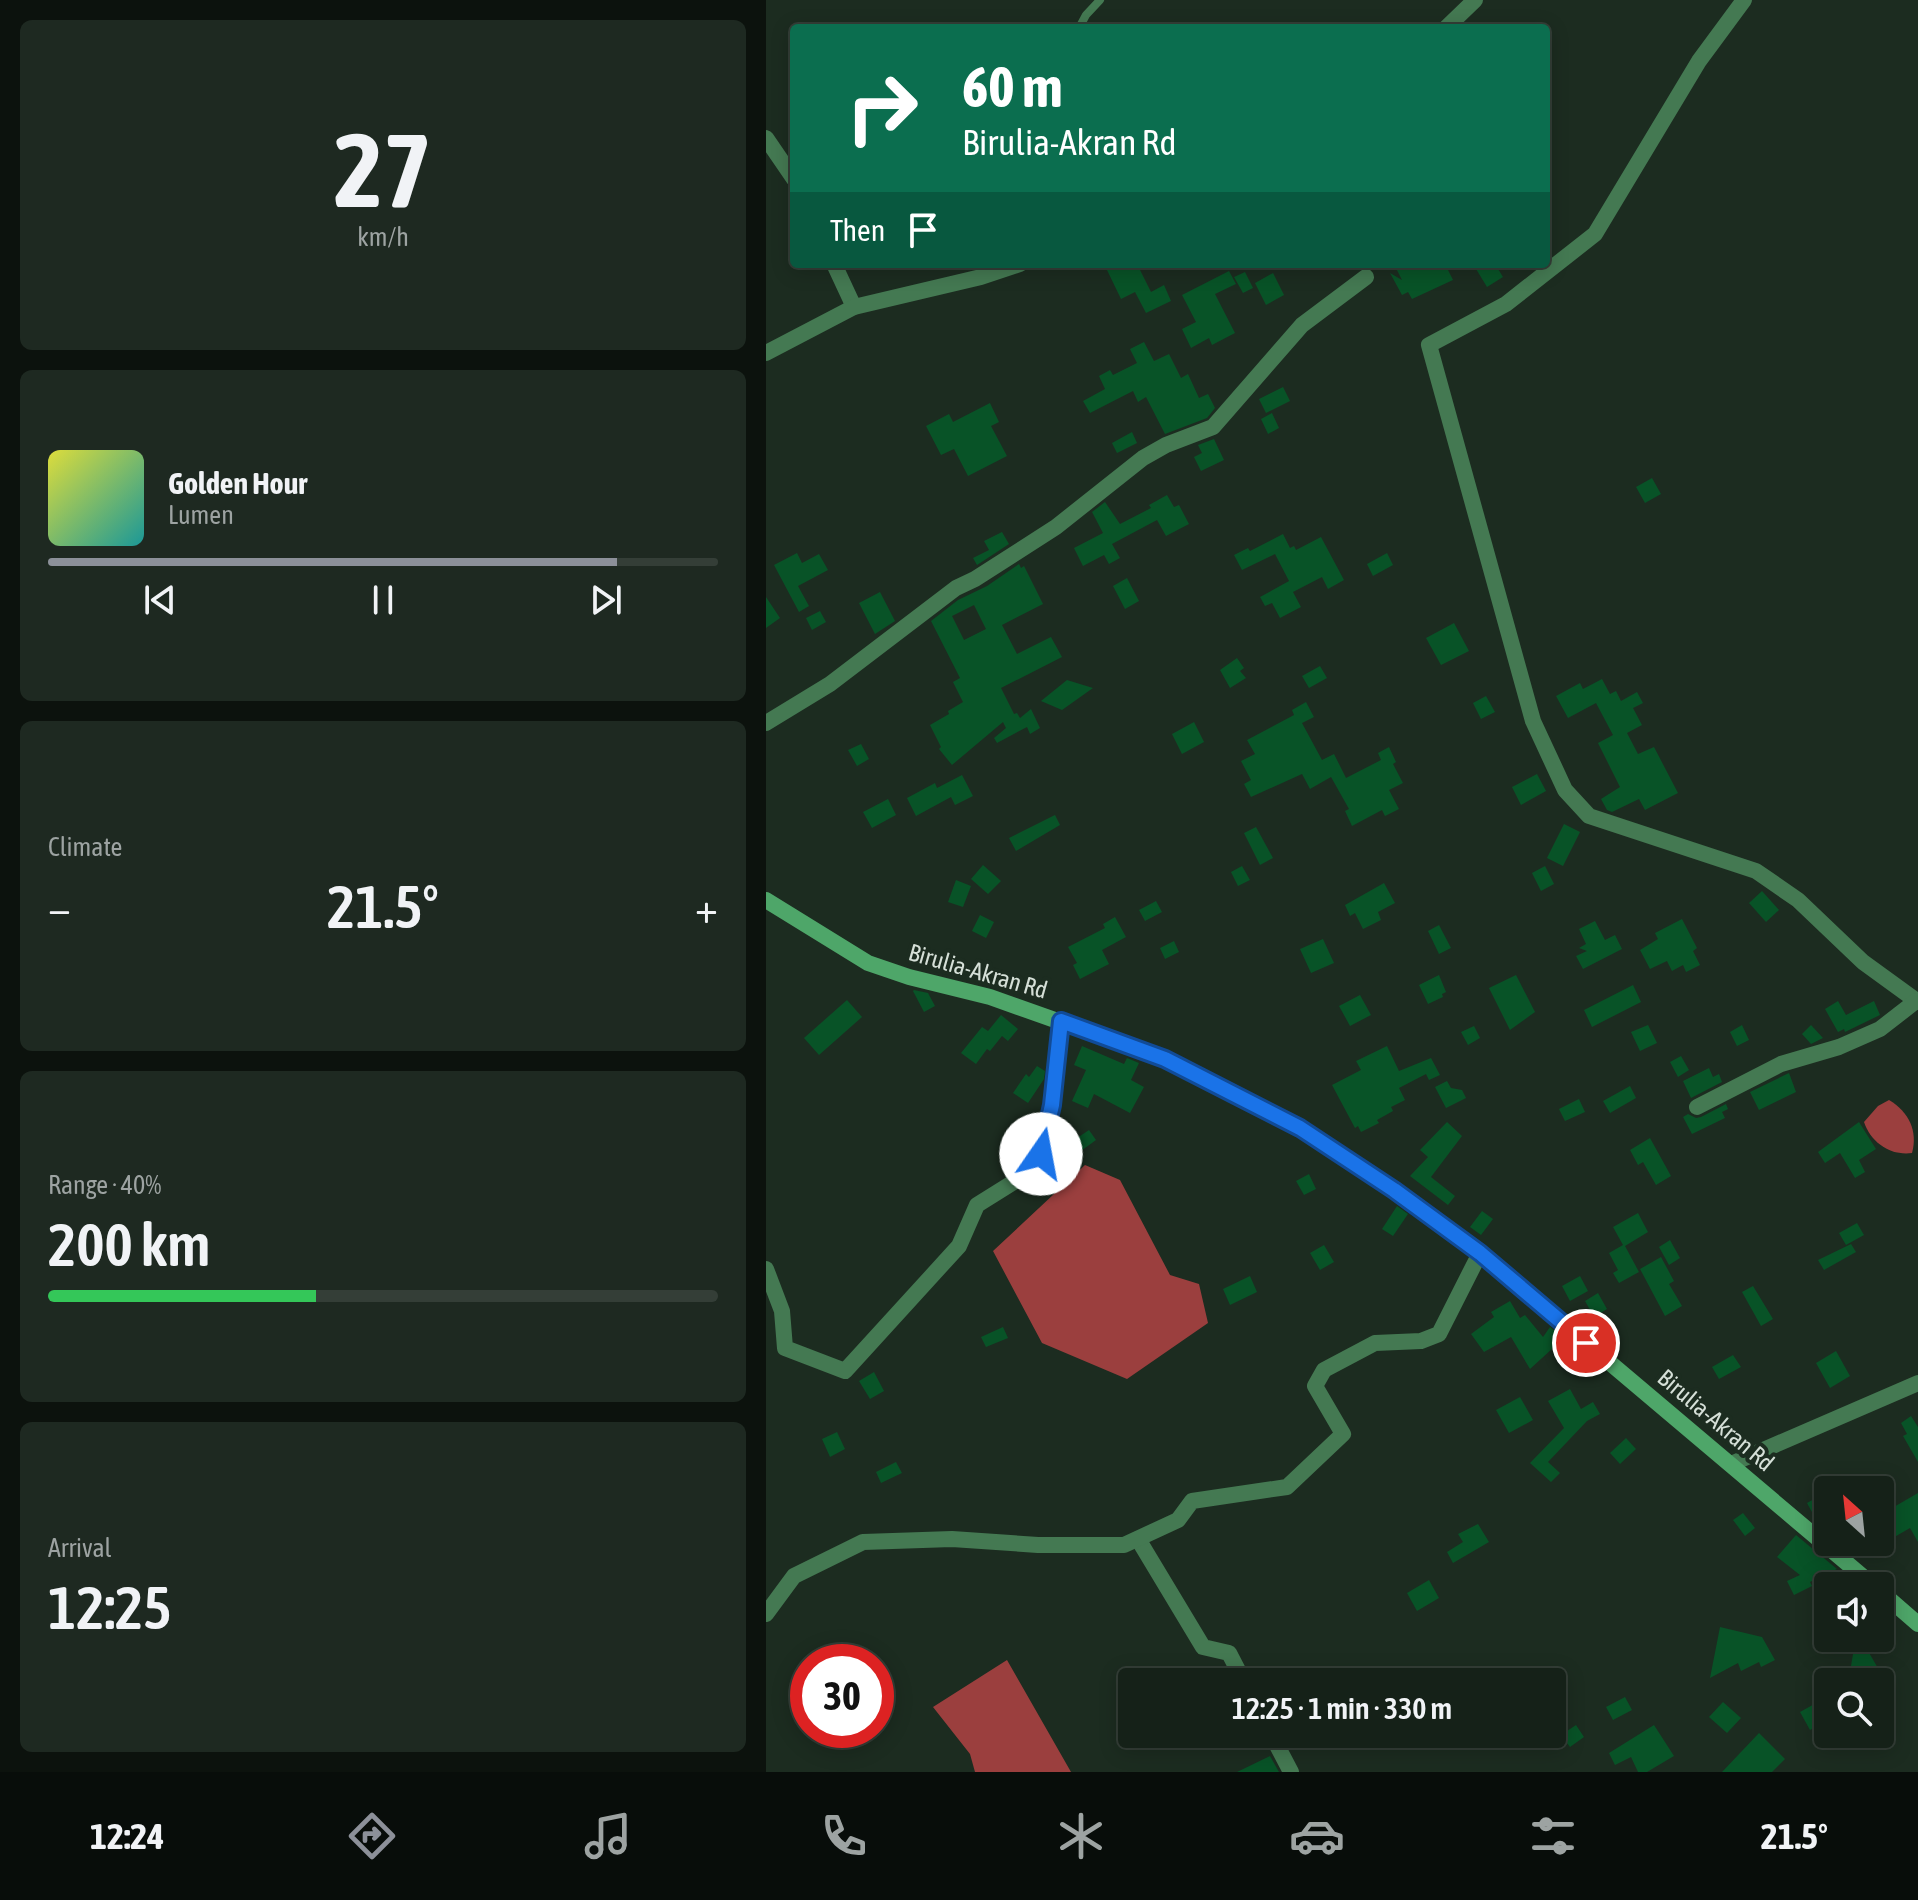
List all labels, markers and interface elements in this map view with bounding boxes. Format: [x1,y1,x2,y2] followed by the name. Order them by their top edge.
[962,55,1063,119] text: 60 m
[830,56,934,160] icon: right
[334,110,432,229] text: 27
[962,121,1177,163] text: Birulia-Akran Rd
[901,208,945,252] icon: arrive
[830,213,885,247] text: Then
[357,222,409,252] text: km/h
[168,466,307,500] text: Golden Hour
[168,500,234,530] text: Lumen
[138,578,182,622] icon: previous
[361,578,405,622] icon: pause
[584,578,628,622] icon: next
[48,832,122,862] text: Climate
[327,872,439,941] text: 21.5°
[48,882,71,932] text: −
[695,882,718,932] text: +
[906,938,1050,1004] street label: Birulia-Akran Rd
[999,1112,1083,1196] position arrow
[48,1170,161,1200] text: Range · 40%
[48,1210,210,1279] text: 200 km
[1552,1309,1620,1377] pin
[1564,1321,1608,1365] icon: arrive
[1653,1364,1779,1476] street label: Birulia-Akran Rd
[1814,1476,1894,1556] north arrow
[1814,1476,1894,1748] map controls
[48,1533,112,1563] text: Arrival
[1814,1572,1894,1652] button: sound
[48,1573,171,1642] text: 12:25
[790,1644,894,1748] speed limit sign: 30
[1814,1668,1894,1748] button: search
[1232,1691,1452,1725] text: 12:25 · 1 min · 330 m
[344,1808,400,1864] icon: directions
[580,1808,636,1864] icon: music
[816,1808,872,1864] icon: phone
[1053,1808,1109,1864] icon: climate
[1289,1808,1345,1864] icon: car
[1525,1808,1581,1864] icon: filters
[90,1815,164,1857] text: 12:24
[1761,1815,1828,1857] text: 21.5°

